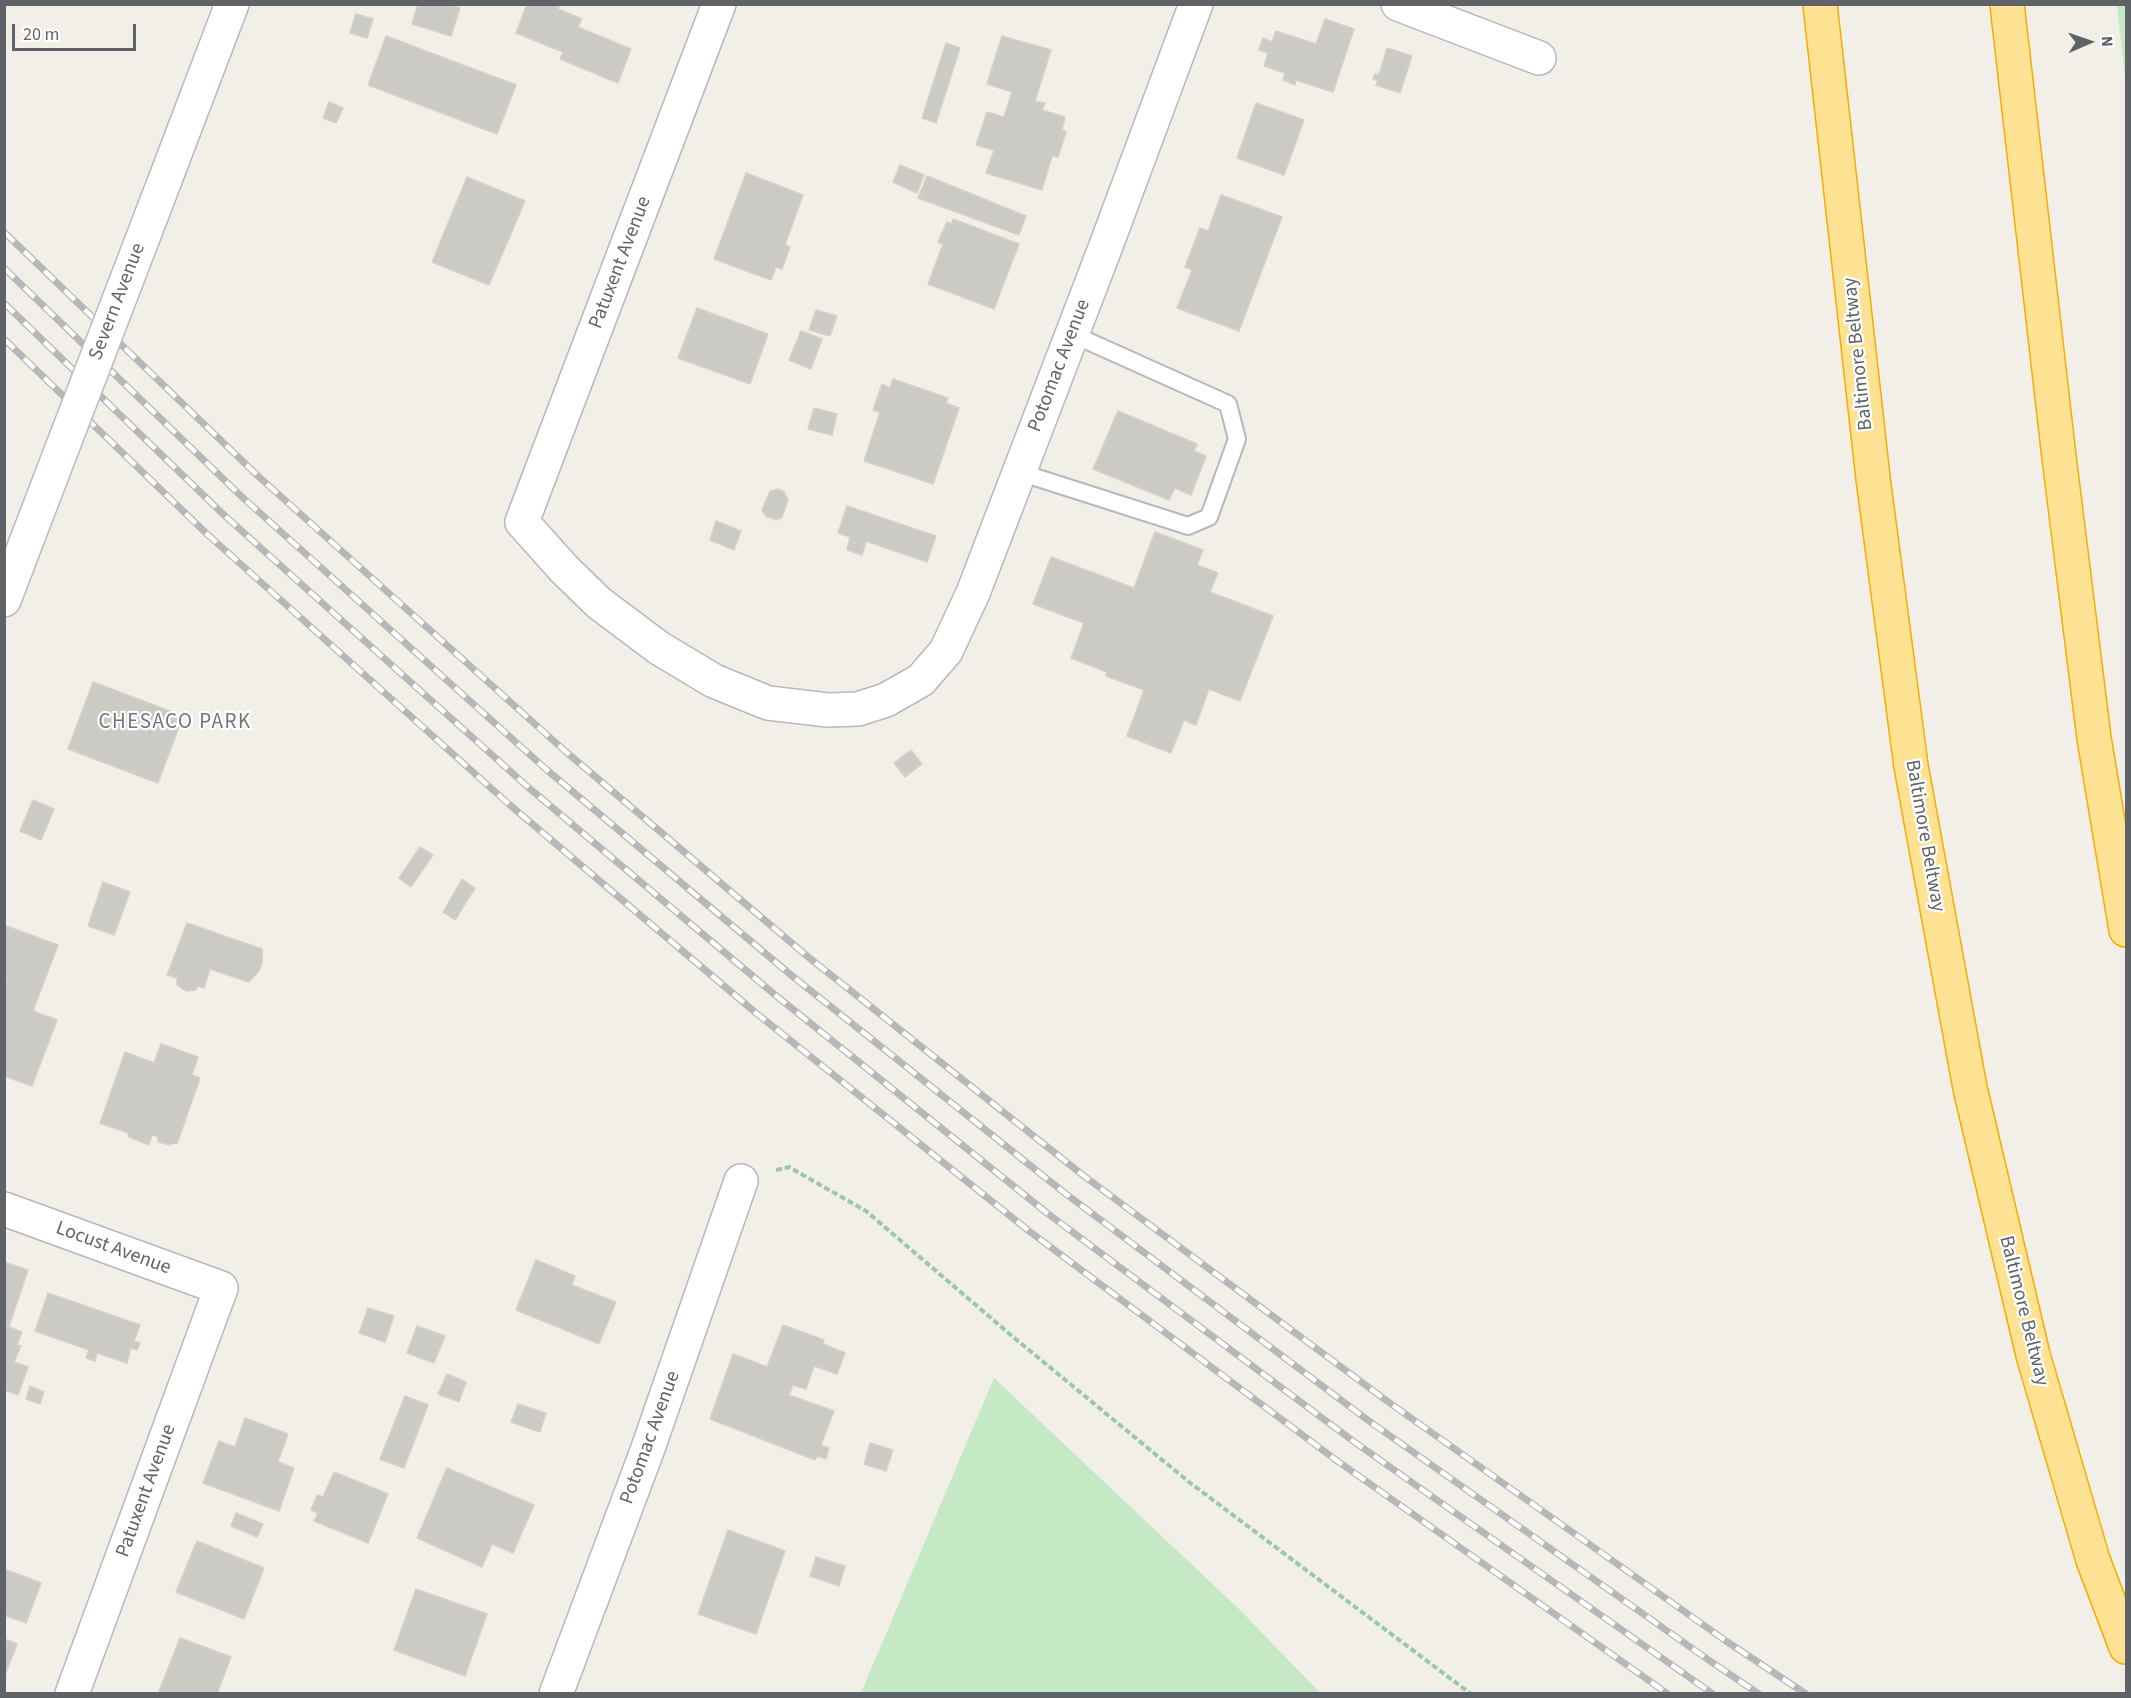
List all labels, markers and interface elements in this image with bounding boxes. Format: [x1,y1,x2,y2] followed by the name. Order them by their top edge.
[15,12,140,50] scale bar
[2059,12,2119,72] north arrow
[23,22,59,47] text: 20 m
[2096,36,2118,47] text: N
[585,193,657,333] street label: Patuxent Avenue
[85,240,151,364] street label: Severn Avenue
[1839,276,1879,432] street label: Baltimore Beltway
[1024,296,1096,436] street label: Potomac Avenue
[98,710,252,736] district label: CHESACO PARK
[1899,758,1949,914] street label: Baltimore Beltway
[52,1217,174,1281] street label: Locust Avenue
[1993,1233,2053,1389] street label: Baltimore Beltway
[616,1368,686,1508] street label: Potomac Avenue
[112,1421,182,1561] street label: Patuxent Avenue

